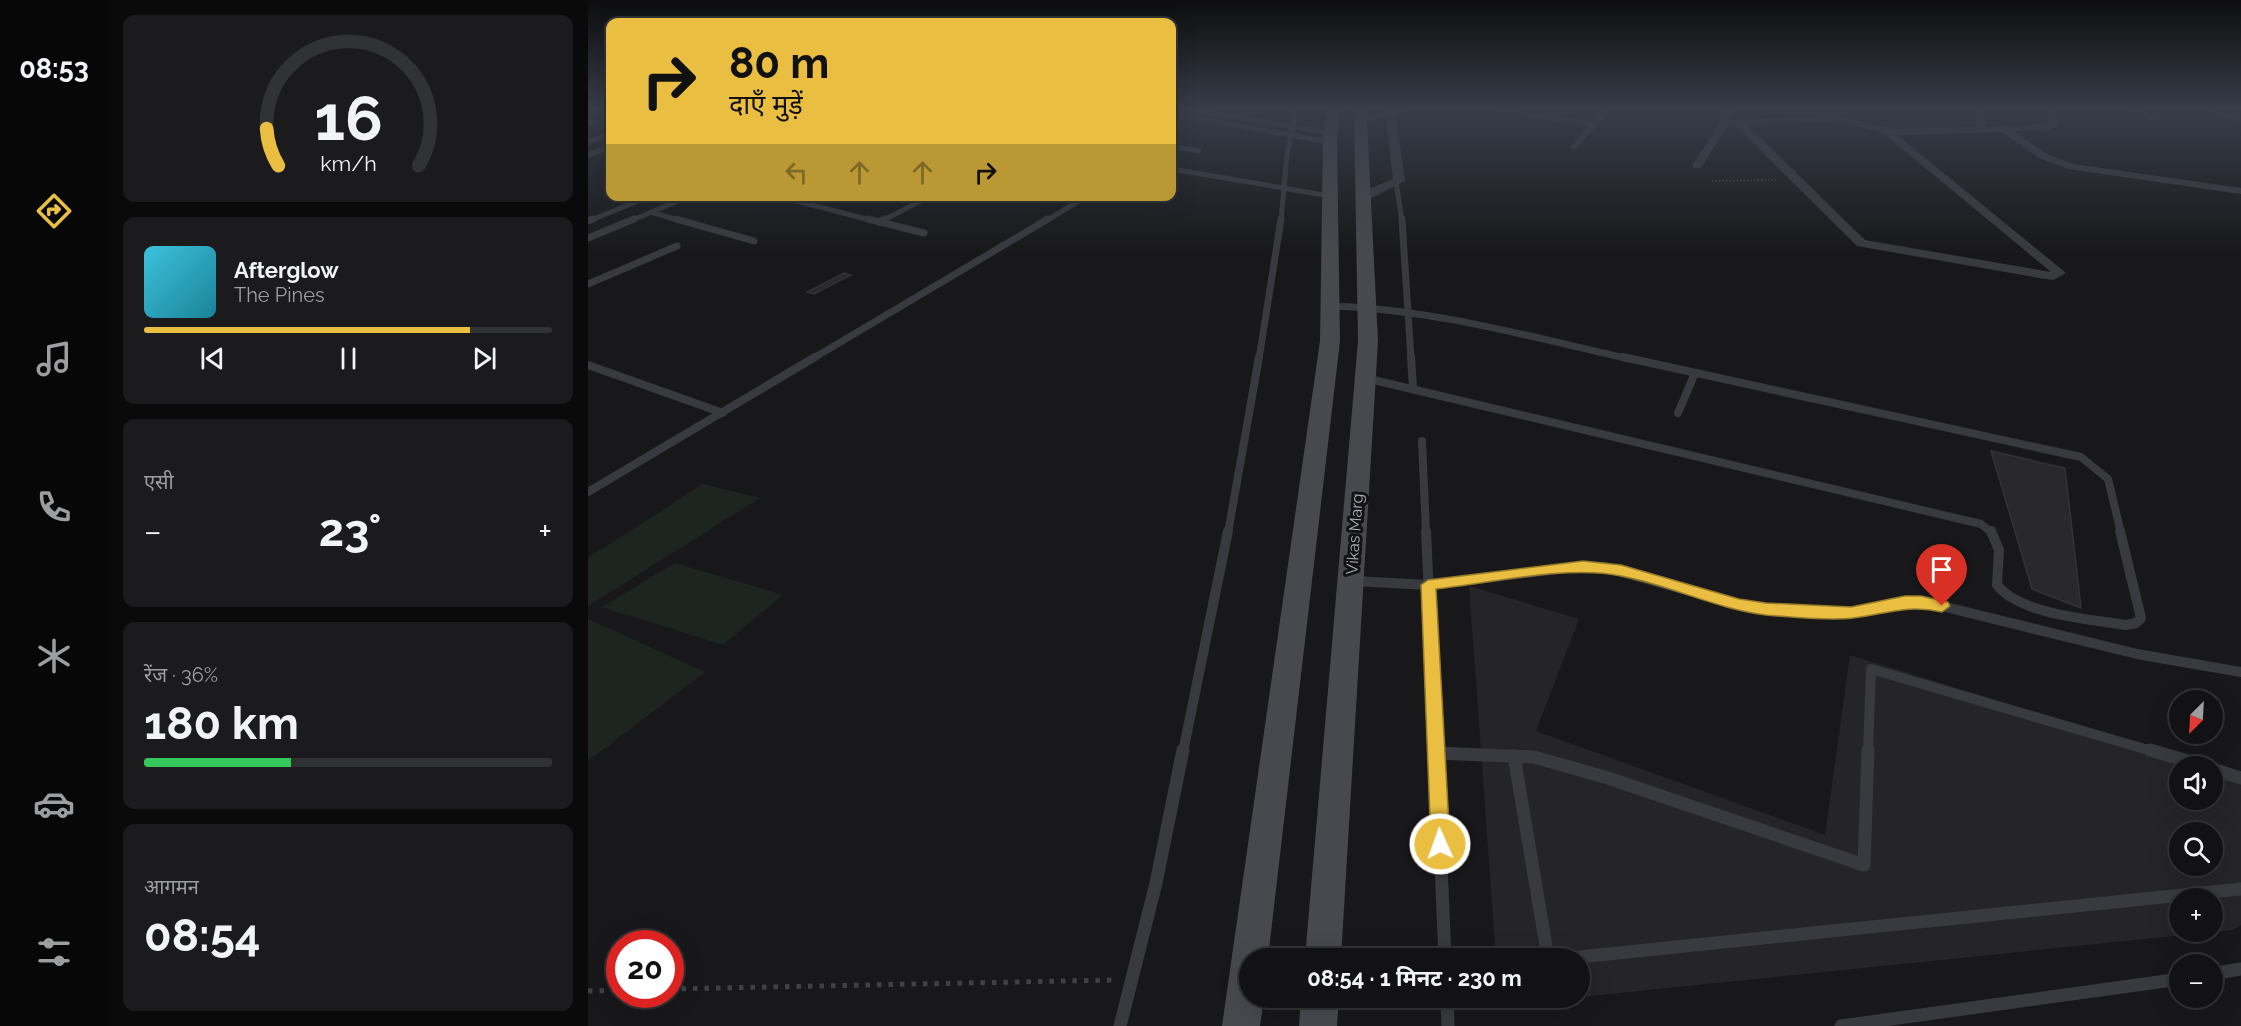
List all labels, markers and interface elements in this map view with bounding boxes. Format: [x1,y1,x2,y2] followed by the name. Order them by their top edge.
[729,39,829,88] text: 80 m
[630,42,708,120] icon: right
[19,53,89,84] text: 08:53
[314,81,382,155] text: 16
[729,89,803,120] text: दाएँ मुड़ें
[320,151,376,176] text: km/h
[780,156,813,189] icon: left
[843,156,876,189] icon: ahead
[906,156,939,189] icon: ahead
[969,156,1002,189] icon: right
[33,190,75,232] icon: directions
[234,257,339,283] text: Afterglow
[234,283,325,307] text: The Pines
[33,338,75,380] icon: music
[196,342,229,375] icon: previous
[332,342,365,375] icon: pause
[468,342,501,375] icon: next
[144,470,174,494] text: एसी
[33,486,75,528] icon: phone
[1342,493,1367,575] street label: Vikas Marg
[319,504,381,557] text: 23°
[144,512,162,551] text: −
[538,512,552,551] text: +
[1916,544,1967,606] pin
[1925,553,1958,586] icon: arrive
[33,635,75,677] icon: climate
[144,663,218,687] text: रेंज · 36%
[2169,690,2223,744] north arrow
[2169,690,2223,1008] map controls
[144,697,299,750] text: 180 km
[2169,756,2223,810] button: sound
[33,783,75,825] icon: car
[1408,812,1472,876] position arrow
[2169,822,2223,876] button: search
[144,875,199,899] text: आगमन
[2169,888,2223,942] button: +
[144,909,261,962] text: 08:54
[606,930,684,1008] speed limit sign: 20
[33,931,75,973] icon: filters
[2169,954,2223,1008] button: −
[1307,965,1522,991] text: 08:54 · 1 मिनट · 230 m

